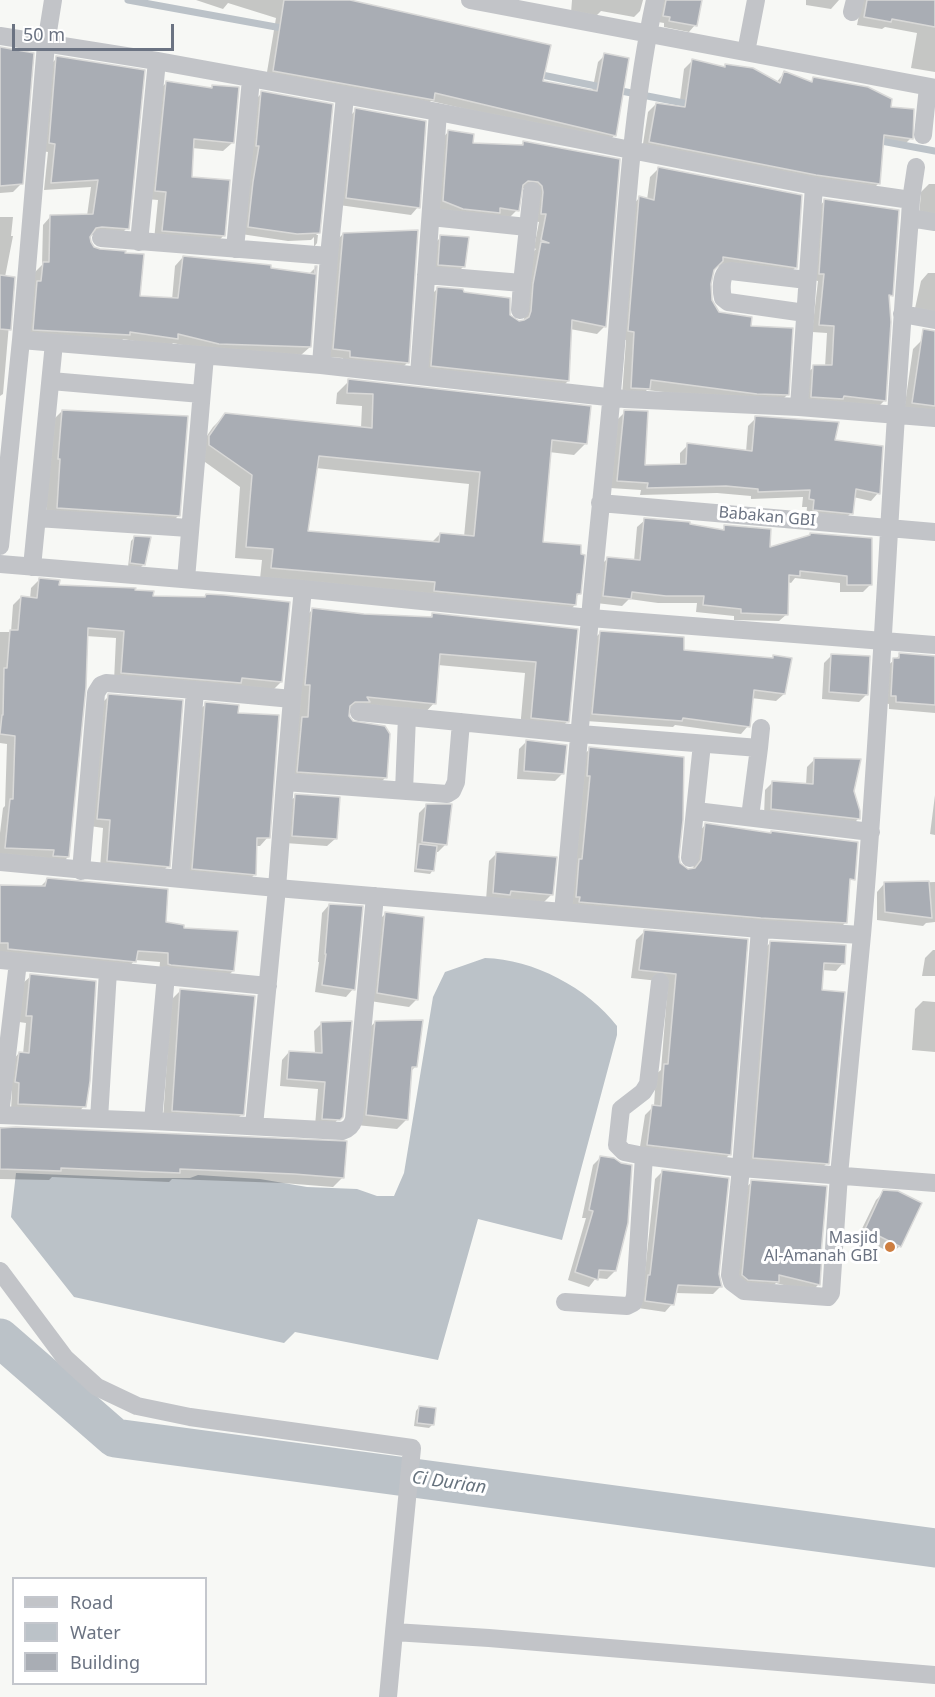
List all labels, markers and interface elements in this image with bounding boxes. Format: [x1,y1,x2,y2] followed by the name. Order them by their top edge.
[15,12,177,50] scale bar
[23,22,65,46] text: 50 m
[718,503,816,531] street label: Babakan GBI
[764,1228,878,1266] place label: Masjid Al-Amanah GBI
[883,1240,897,1254] marker: Masjid Al-Amanah GBI
[410,1467,488,1499] water label: Ci Durian
[12,1577,207,1685] legend
[70,1590,113,1614] text: Road
[70,1620,121,1644] text: Water
[70,1650,140,1674] text: Building

